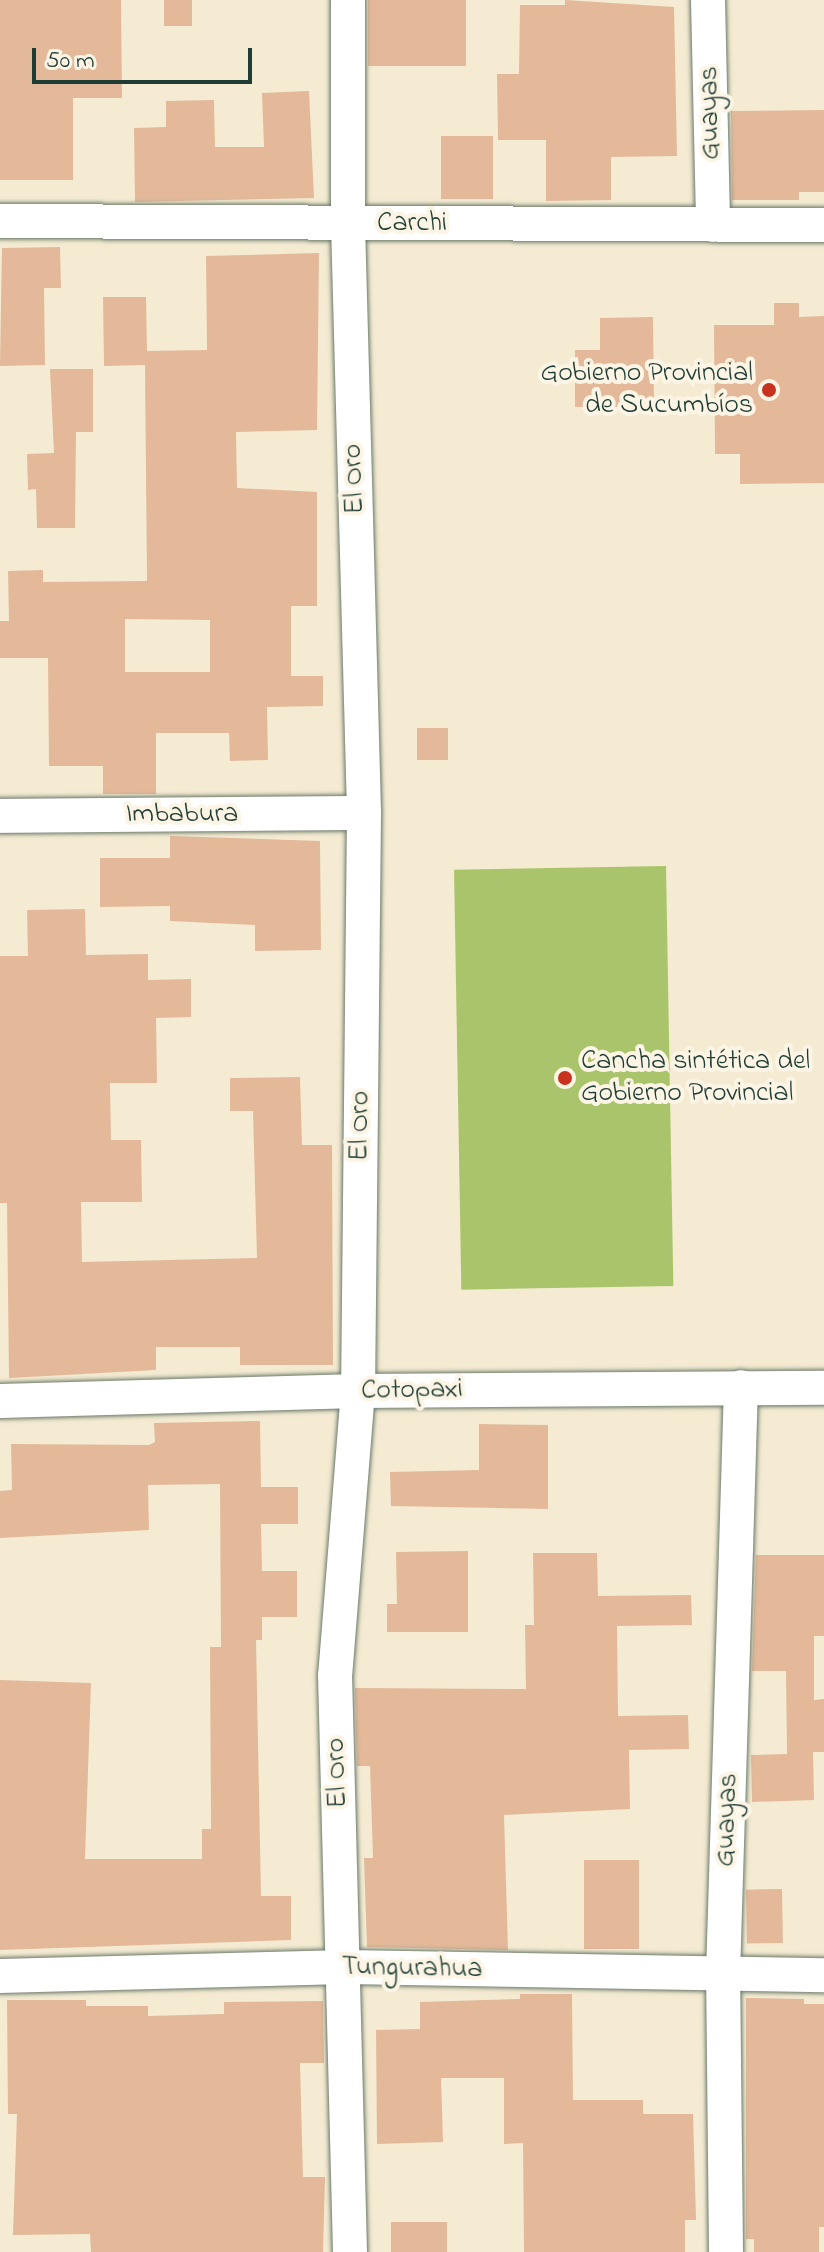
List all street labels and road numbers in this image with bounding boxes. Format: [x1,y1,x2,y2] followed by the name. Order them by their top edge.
[693,66,729,160] street label: Guayas
[377,207,447,241] street label: Carchi
[337,443,373,515] street label: El Oro
[126,798,238,832] street label: Imbabura
[344,1091,378,1161] street label: El Oro
[361,1373,463,1409] street label: Cotopaxi
[320,1737,356,1809] street label: El Oro
[710,1773,746,1867] street label: Guayas
[341,1951,483,1987] street label: Tungurahua

